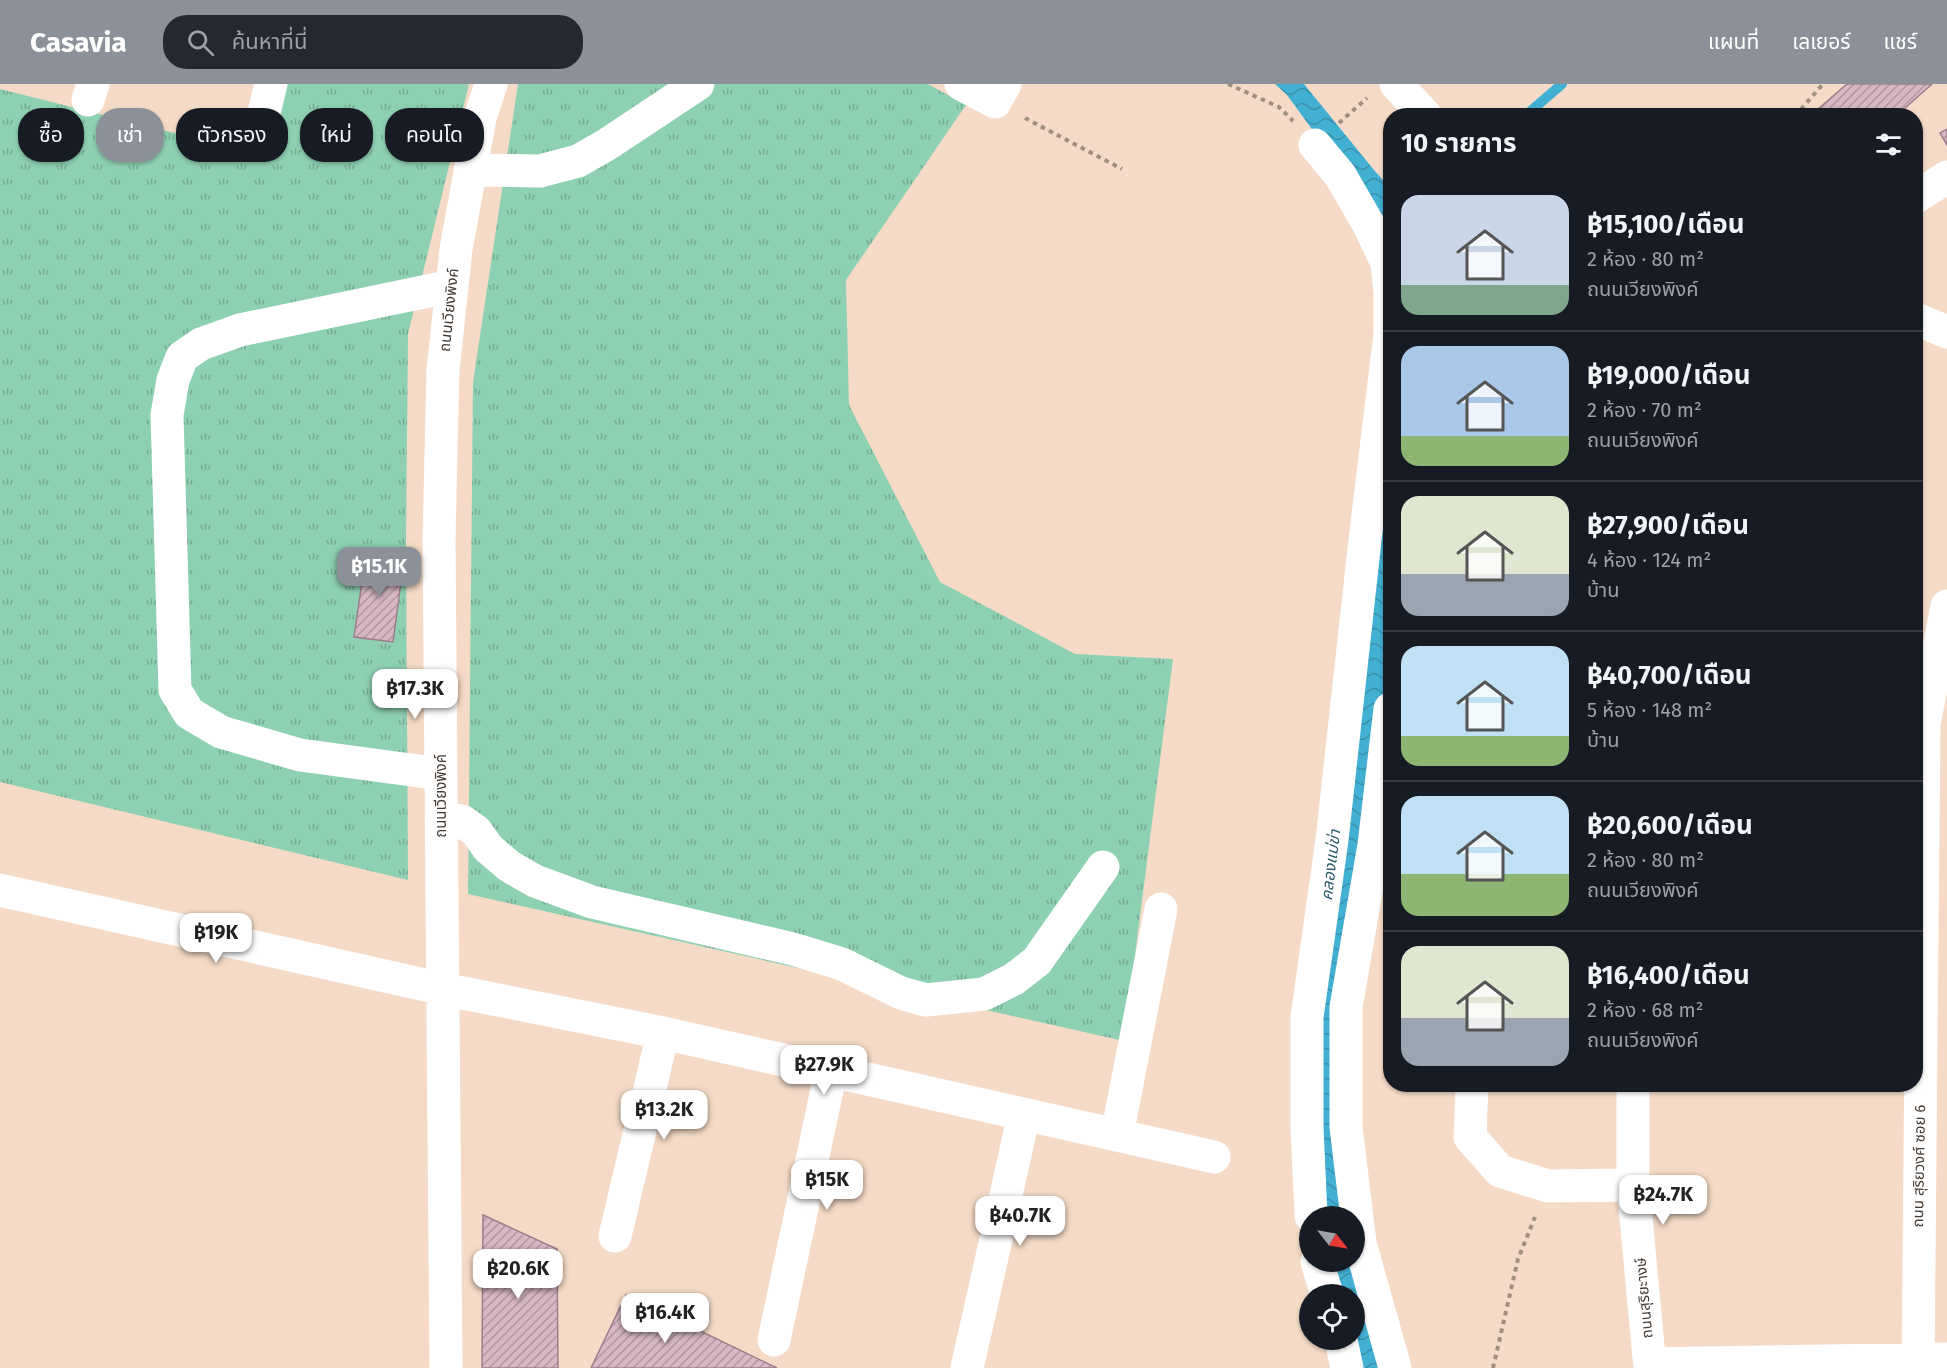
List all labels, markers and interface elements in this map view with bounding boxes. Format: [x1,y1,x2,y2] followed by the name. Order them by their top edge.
[163,15,583,69] search box
[30,26,127,59] text: Casavia
[184,26,217,59] icon: search
[232,28,307,55] text: ค้นหาที่นี่
[1708,29,1759,55] text: แผนที่
[1792,29,1851,55] text: เลเยอร์
[1884,29,1917,55] text: แชร์
[18,108,84,162] chip: ซื้อ
[96,108,164,162] chip: เช่า
[176,108,288,162] chip: ตัวกรอง
[300,108,373,162] chip: ใหม่
[385,108,484,162] chip: คอนโด
[1401,128,1516,159] text: 10 รายการ
[1872,128,1905,161] icon: filters
[1587,209,1745,240] text: ฿15,100/เดือน
[1449,219,1521,291] icon: home
[1587,247,1704,271] text: 2 ห้อง · 80 m²
[436,267,462,353] street label: ถนนเวียงพิงค์
[1587,277,1699,301] text: ถนนเวียงพิงค์
[1587,360,1751,391] text: ฿19,000/เดือน
[1449,370,1521,442] icon: home
[1587,398,1702,422] text: 2 ห้อง · 70 m²
[1587,428,1699,452] text: ถนนเวียงพิงค์
[1587,510,1749,541] text: ฿27,900/เดือน
[1449,520,1521,592] icon: home
[330,547,428,598] pin: ฿15.1K
[1587,548,1711,572] text: 4 ห้อง · 124 m²
[351,554,407,578] text: ฿15.1K
[1587,578,1619,602] text: บ้าน
[1587,660,1752,691] text: ฿40,700/เดือน
[366,669,464,720] pin: ฿17.3K
[1449,670,1521,742] icon: home
[386,676,444,700] text: ฿17.3K
[1587,698,1712,722] text: 5 ห้อง · 148 m²
[1587,728,1619,752] text: บ้าน
[432,754,450,838] street label: ถนนเวียงพิงค์
[1587,810,1753,841] text: ฿20,600/เดือน
[1449,820,1521,892] icon: home
[1317,827,1344,901] water label: คลองแม่ข่า
[1587,848,1704,872] text: 2 ห้อง · 80 m²
[1587,878,1699,902] text: ถนนเวียงพิงค์
[180,913,252,964] pin: ฿19K
[194,920,238,944] text: ฿19K
[1587,960,1750,991] text: ฿16,400/เดือน
[1449,970,1521,1042] icon: home
[1587,998,1704,1022] text: 2 ห้อง · 68 m²
[1587,1028,1699,1052] text: ถนนเวียงพิงค์
[775,1045,873,1096] pin: ฿27.9K
[794,1052,854,1076] text: ฿27.9K
[615,1090,713,1141] pin: ฿13.2K
[635,1097,693,1121] text: ฿13.2K
[1909,1104,1929,1228] street label: ถนน สุริยวงศ์ ซอย 6
[791,1160,863,1211] pin: ฿15K
[805,1167,849,1191] text: ฿15K
[1614,1175,1712,1226] pin: ฿24.7K
[1633,1182,1693,1206] text: ฿24.7K
[971,1196,1069,1247] pin: ฿40.7K
[989,1203,1051,1227] text: ฿40.7K
[1299,1206,1365,1272] north arrow
[1299,1206,1365,1350] map controls
[469,1249,567,1300] pin: ฿20.6K
[487,1256,549,1280] text: ฿20.6K
[1631,1256,1656,1339] street label: ถนนสุริยะางษ์
[1299,1284,1365,1350] button: locate
[616,1293,714,1344] pin: ฿16.4K
[635,1300,695,1324] text: ฿16.4K

